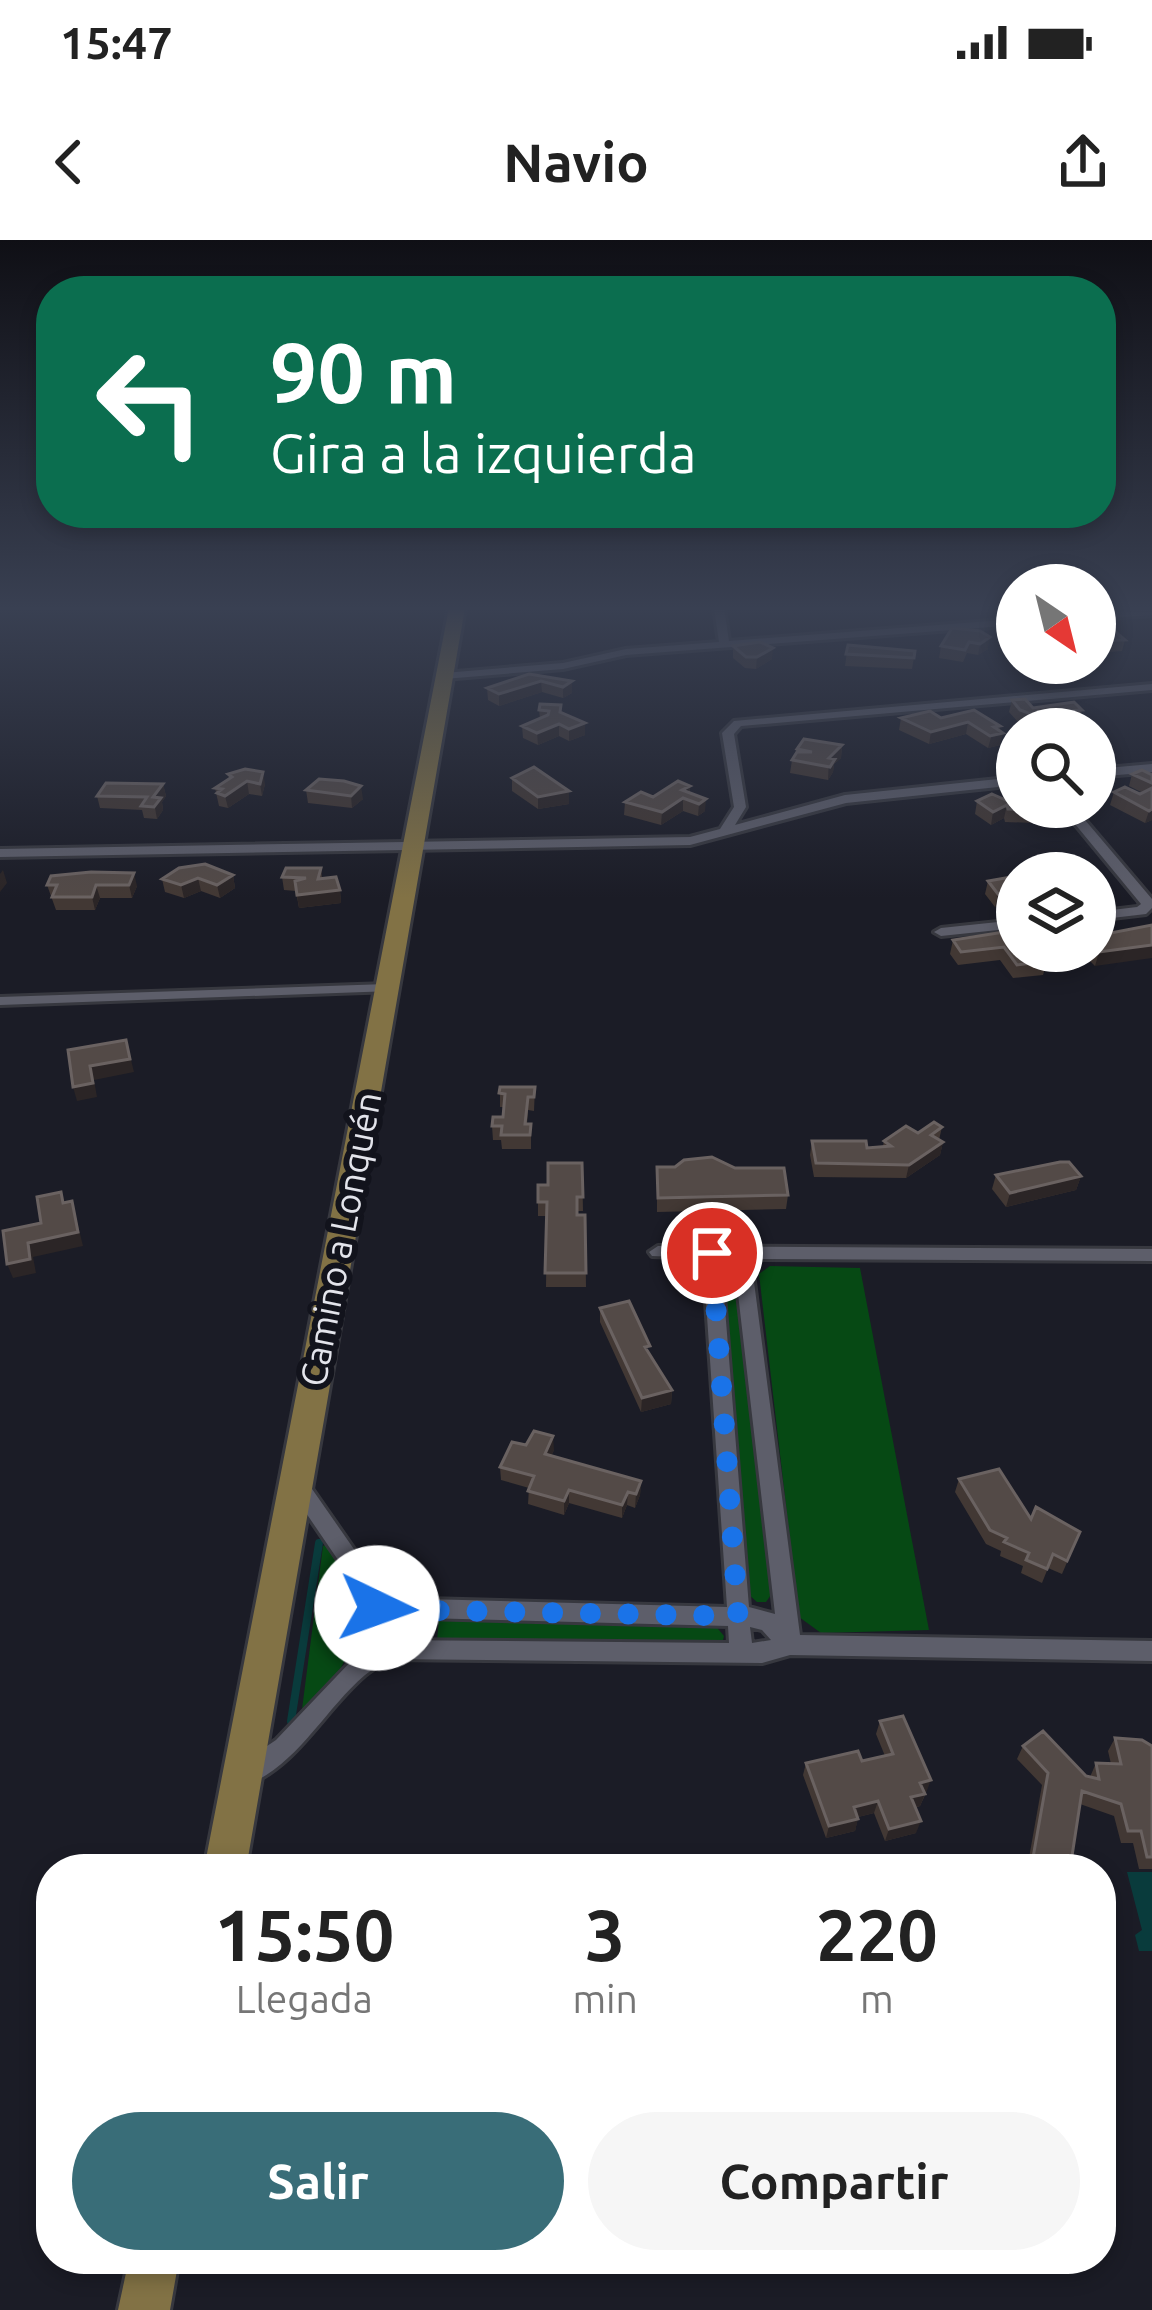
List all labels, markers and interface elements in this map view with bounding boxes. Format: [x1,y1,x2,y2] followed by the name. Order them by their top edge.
[60,17,173,68] text: 15:47
[36,129,102,195] icon: back
[1050,129,1116,195] icon: share
[503,132,649,192] text: Navio
[72,324,228,480] icon: left
[270,325,457,419] text: 90 m
[270,423,697,483] text: Gira a la izquierda
[996,564,1116,684] north arrow
[996,564,1116,972] map controls
[996,708,1116,828] button: search
[996,852,1116,972] button: layers
[291,1088,389,1390] street label: Camino a Lonquén
[661,1202,763,1304] pin
[679,1220,745,1286] icon: arrive
[314,1545,440,1671] position arrow
[214,1894,394,1975] text: 15:50
[585,1894,625,1975] text: 3
[816,1894,938,1975] text: 220
[236,1977,373,2020] text: Llegada
[572,1977,638,2020] text: min
[860,1977,894,2020] text: m
[72,2112,564,2250] button: Salir
[588,2112,1080,2250] button: Compartir

